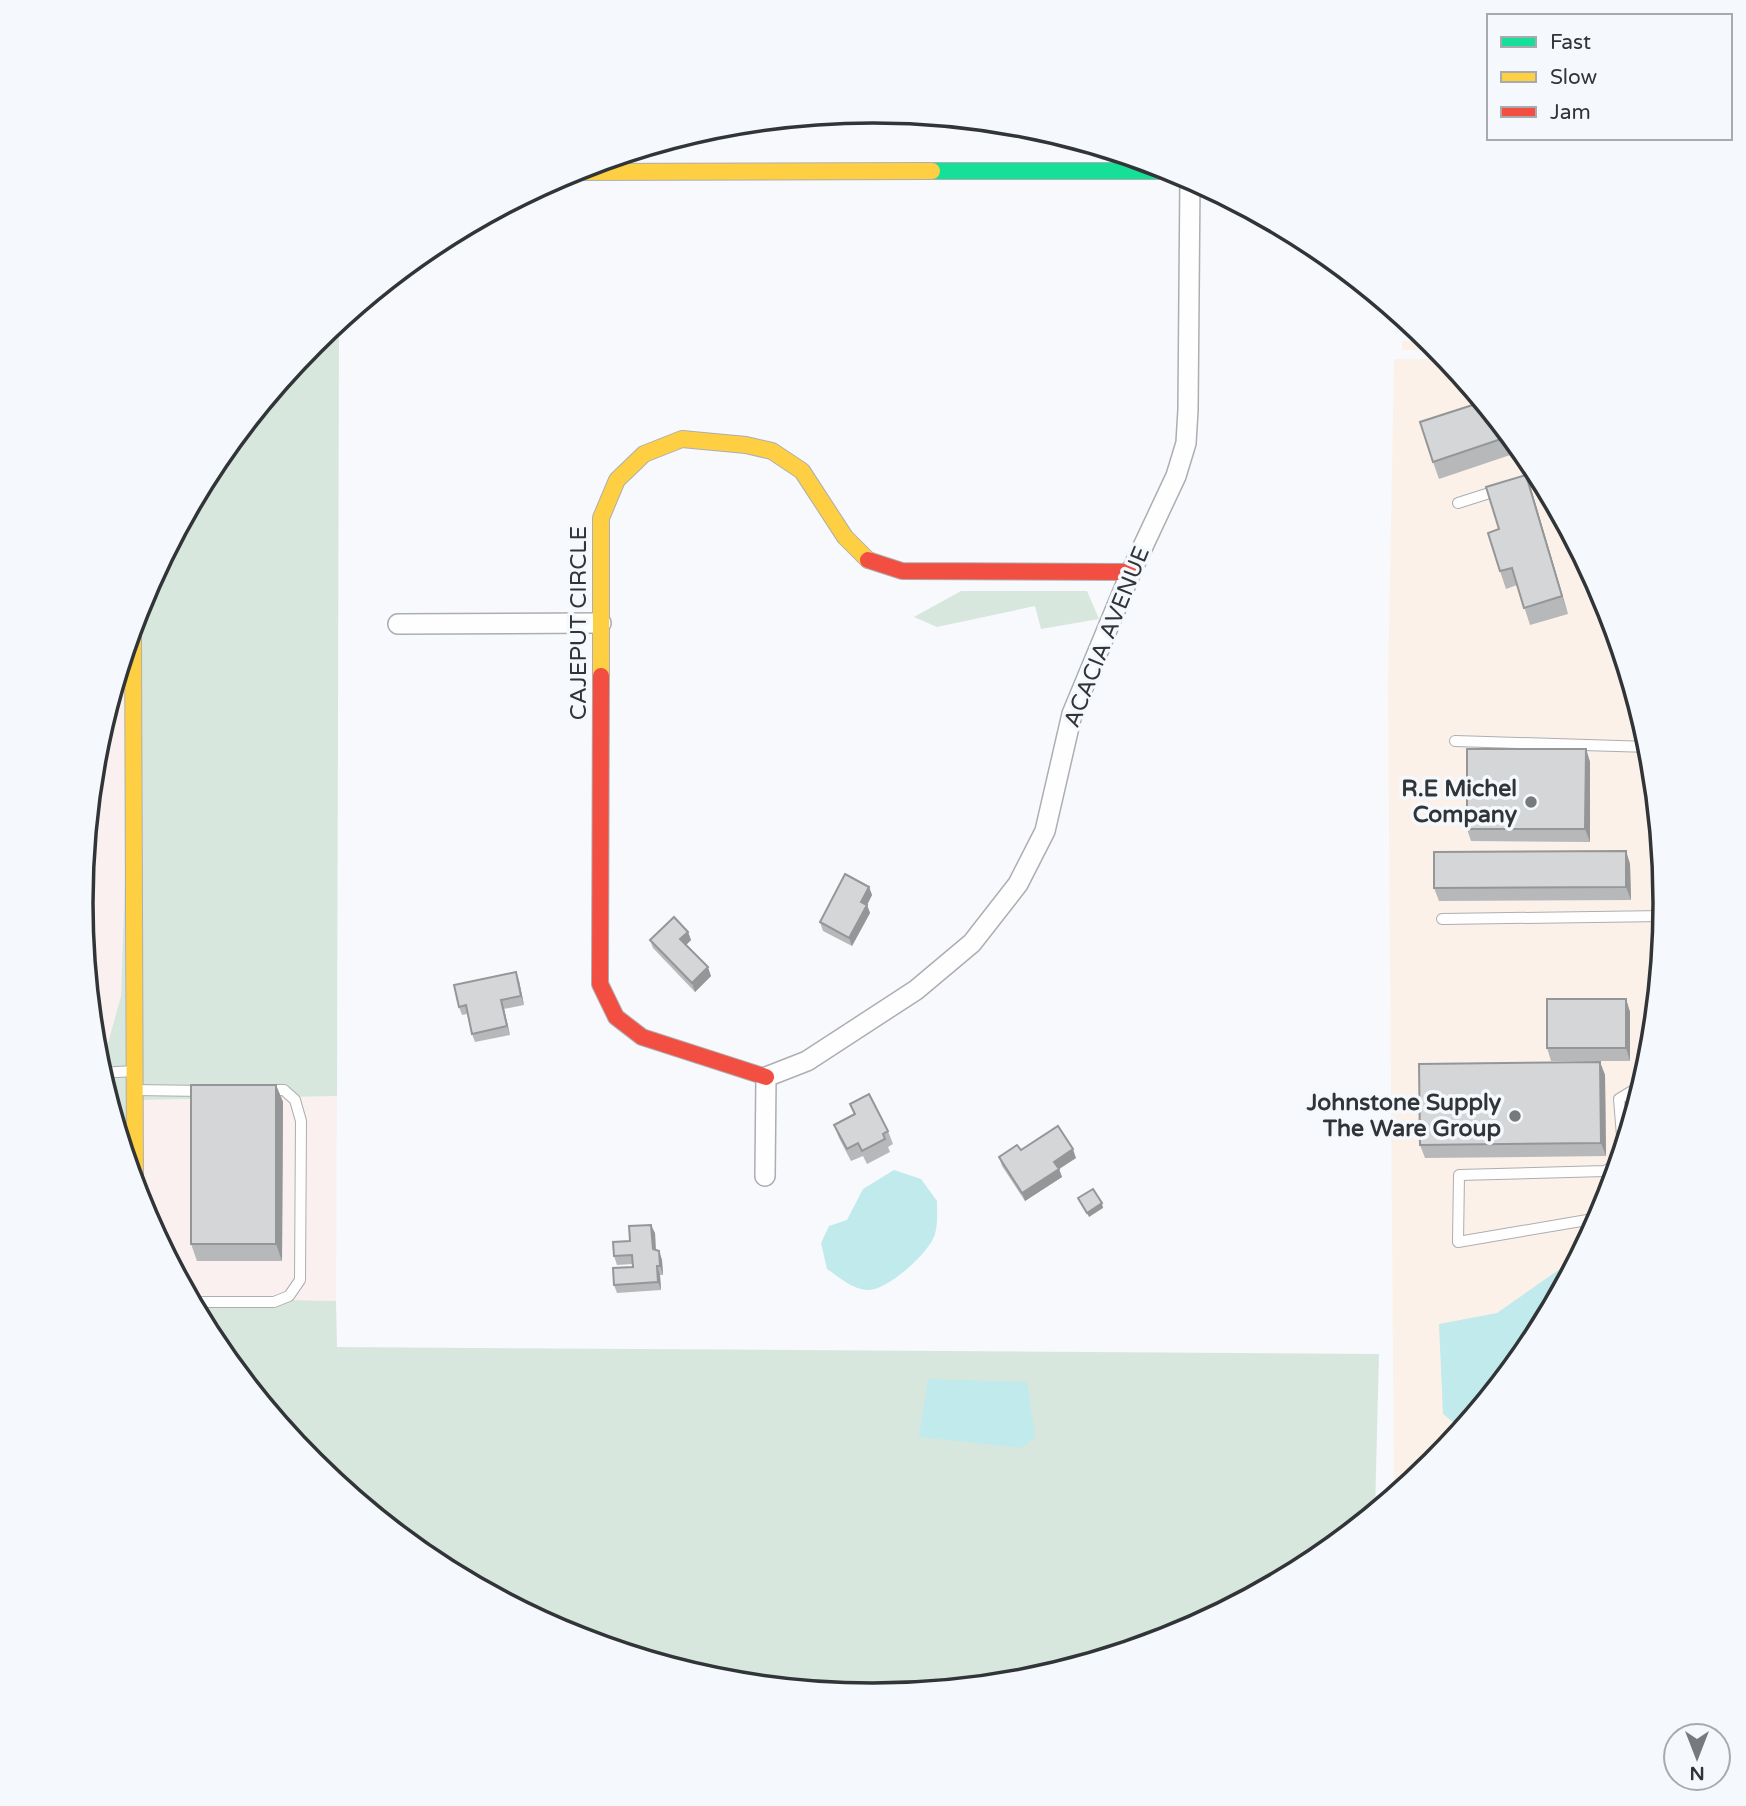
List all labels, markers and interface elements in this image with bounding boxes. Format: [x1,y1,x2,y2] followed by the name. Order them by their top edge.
[1487,14,1732,140] legend
[1550,30,1591,55] text: Fast
[1550,65,1598,90] text: Slow
[1550,100,1591,125] text: Jam
[565,526,593,720] street label: CAJEPUT CIRCLE
[1058,542,1156,732] street label: ACACIA AVENUE
[1401,775,1518,829] place label: R.E Michel Company
[1523,794,1539,810] marker: R.E Michel Company
[1306,1089,1502,1143] place label: Johnstone Supply The Ware Group
[1507,1108,1523,1124] marker: Johnstone Supply The Ware Group
[1662,1722,1732,1792] north arrow
[1689,1762,1705,1784] text: N

